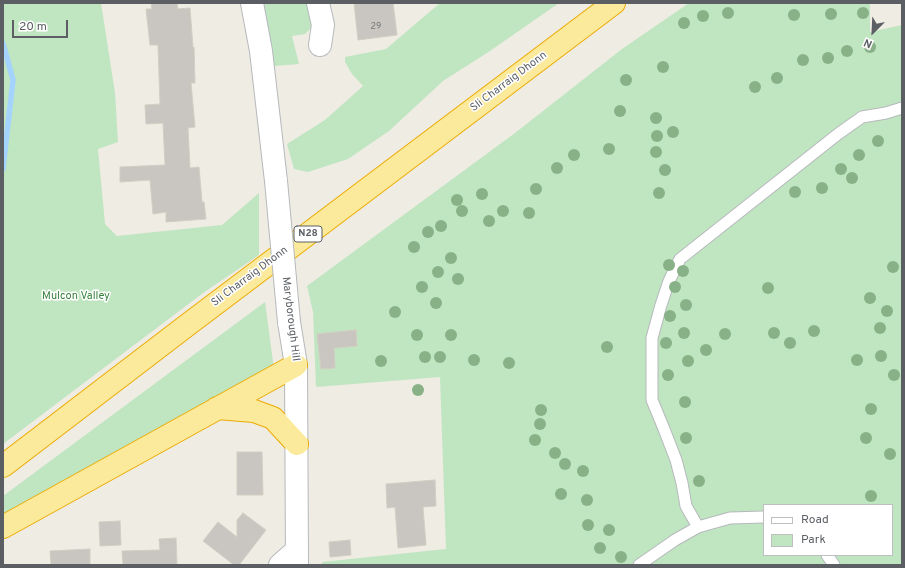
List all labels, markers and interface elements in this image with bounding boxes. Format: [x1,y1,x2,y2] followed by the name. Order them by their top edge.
[14,12,70,38] scale bar
[853,12,893,52] north arrow
[19,19,47,35] text: 20 m
[371,22,381,32] house number: 29
[862,35,875,51] text: N
[468,49,550,115] street label: Sli Charraig Dhonn
[294,226,322,242] road number: N28
[209,244,291,310] street label: Sli Charraig Dhonn
[278,276,302,362] street label: Maryborough Hill
[42,290,110,304] park label: Mulcon Valley
[763,504,893,556] legend
[801,512,829,528] text: Road
[801,532,826,548] text: Park

